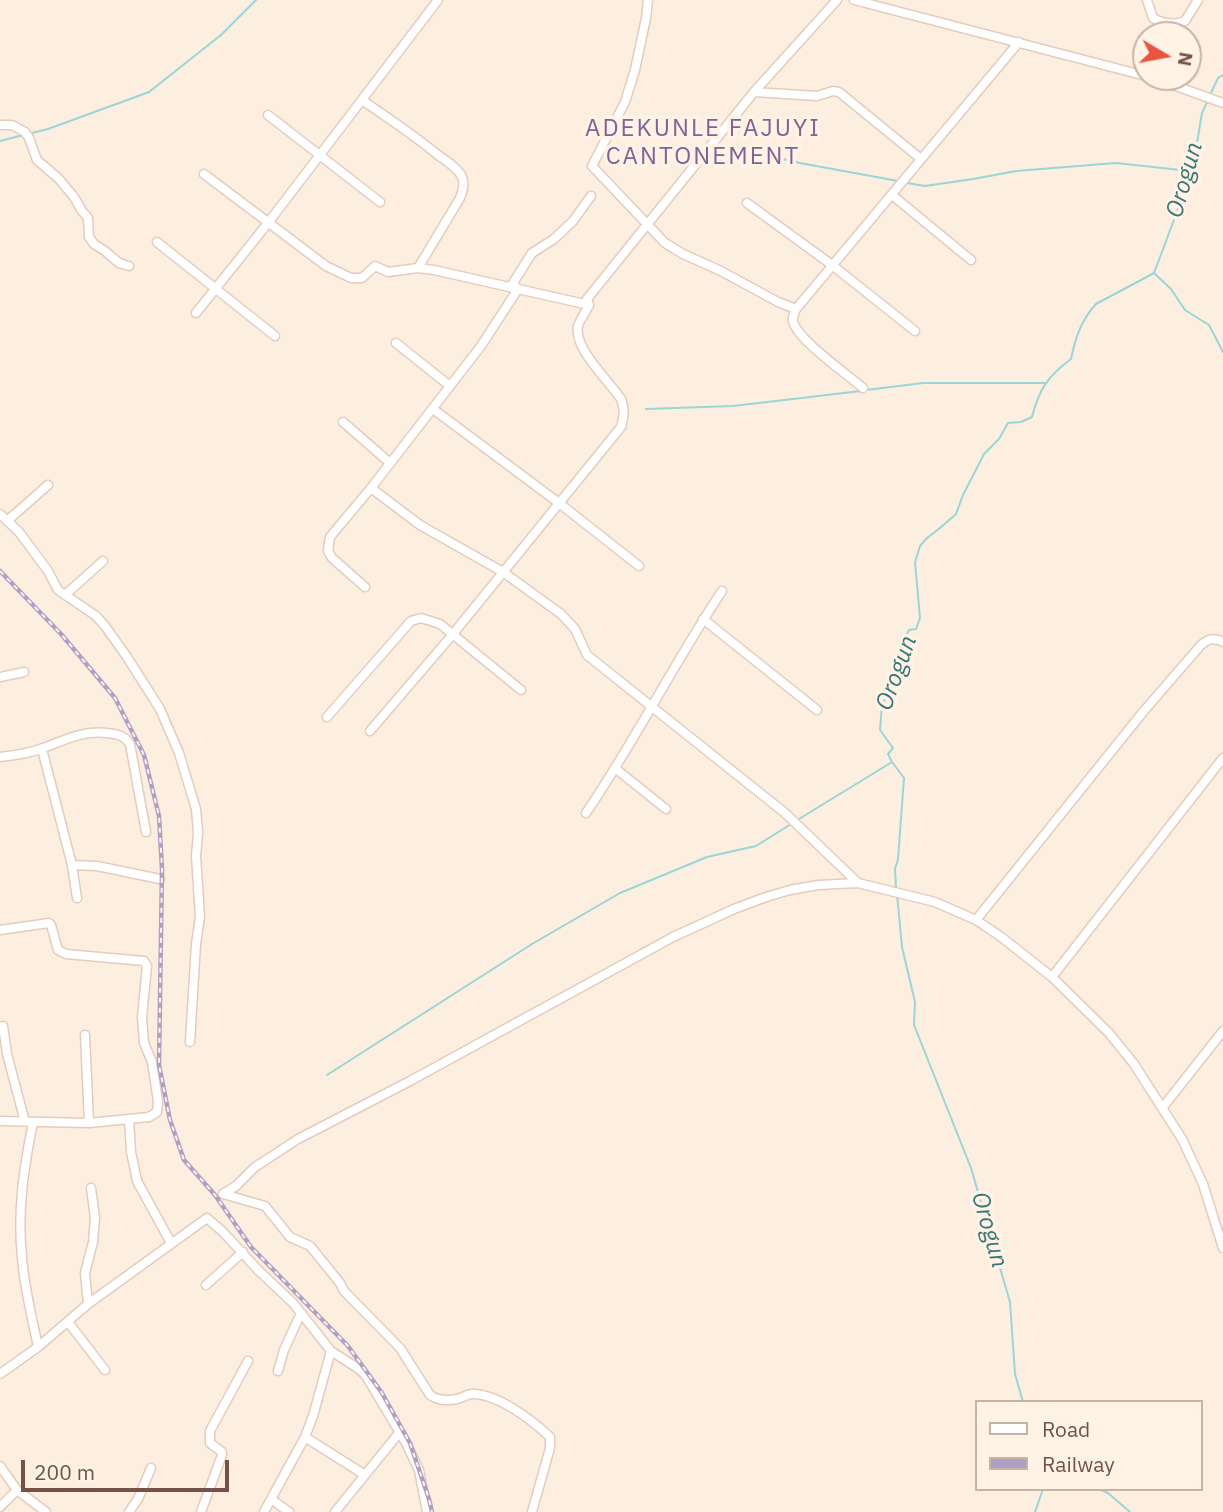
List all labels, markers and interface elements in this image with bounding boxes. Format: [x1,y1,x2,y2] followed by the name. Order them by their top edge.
[1132,21,1202,91] north arrow
[1173,50,1199,68] text: N
[587,115,819,171] district label: ADEKUNLE FAJUYI CANTONEMENT
[1161,139,1209,221] water label: Orogun
[870,632,924,714] water label: Orogun
[965,1189,1013,1271] water label: Orogun
[974,1400,1202,1491] legend
[1042,1415,1090,1443] text: Road
[24,1446,233,1490] scale bar
[1042,1450,1115,1478] text: Railway
[34,1458,95,1486] text: 200 m

